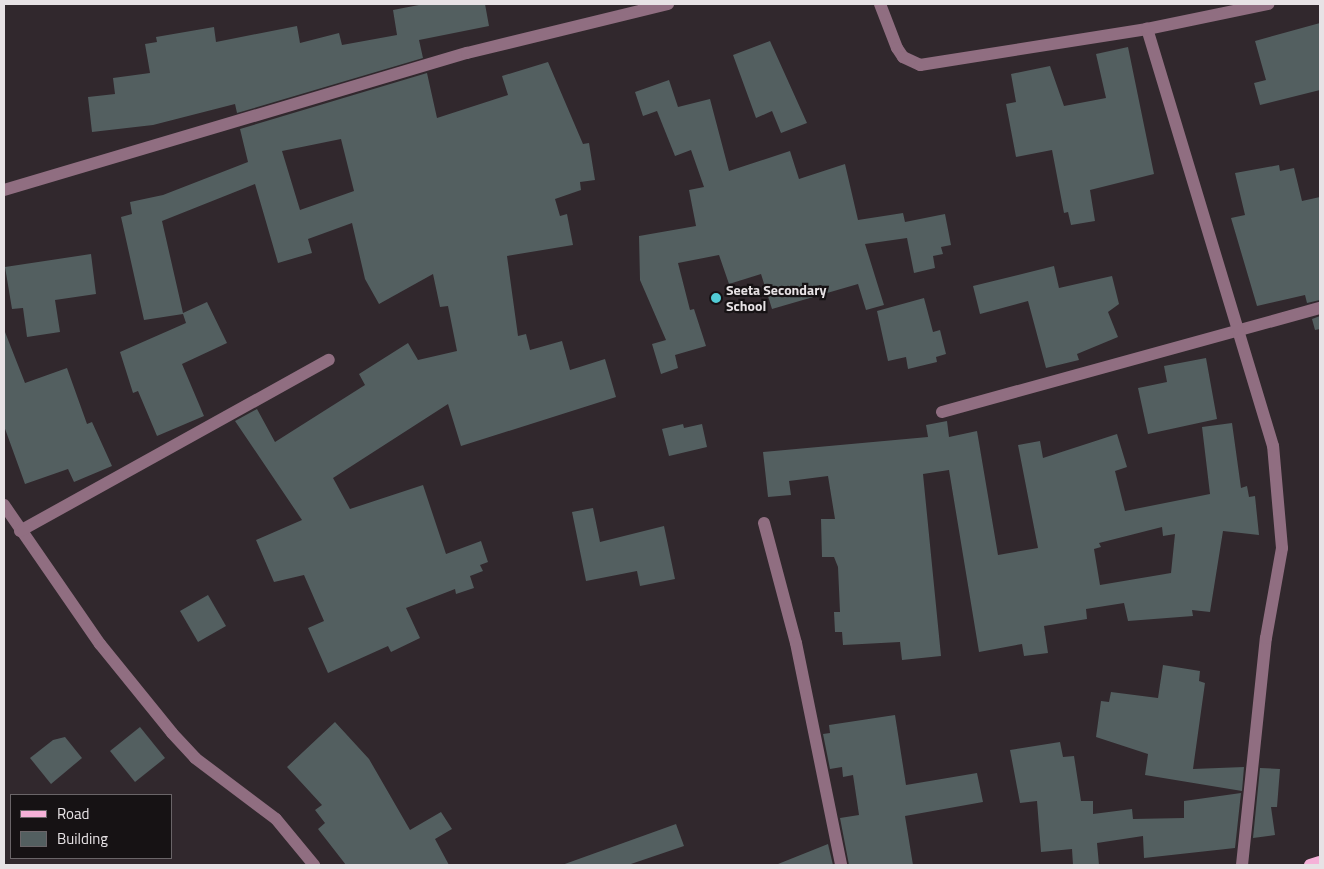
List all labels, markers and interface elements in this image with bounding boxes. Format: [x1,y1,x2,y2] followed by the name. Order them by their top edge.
[726,282,826,314] place label: Seeta Secondary School
[710,292,722,304] marker: Seeta Secondary School
[10,794,172,859] legend
[57,802,89,825] text: Road
[57,827,108,850] text: Building

